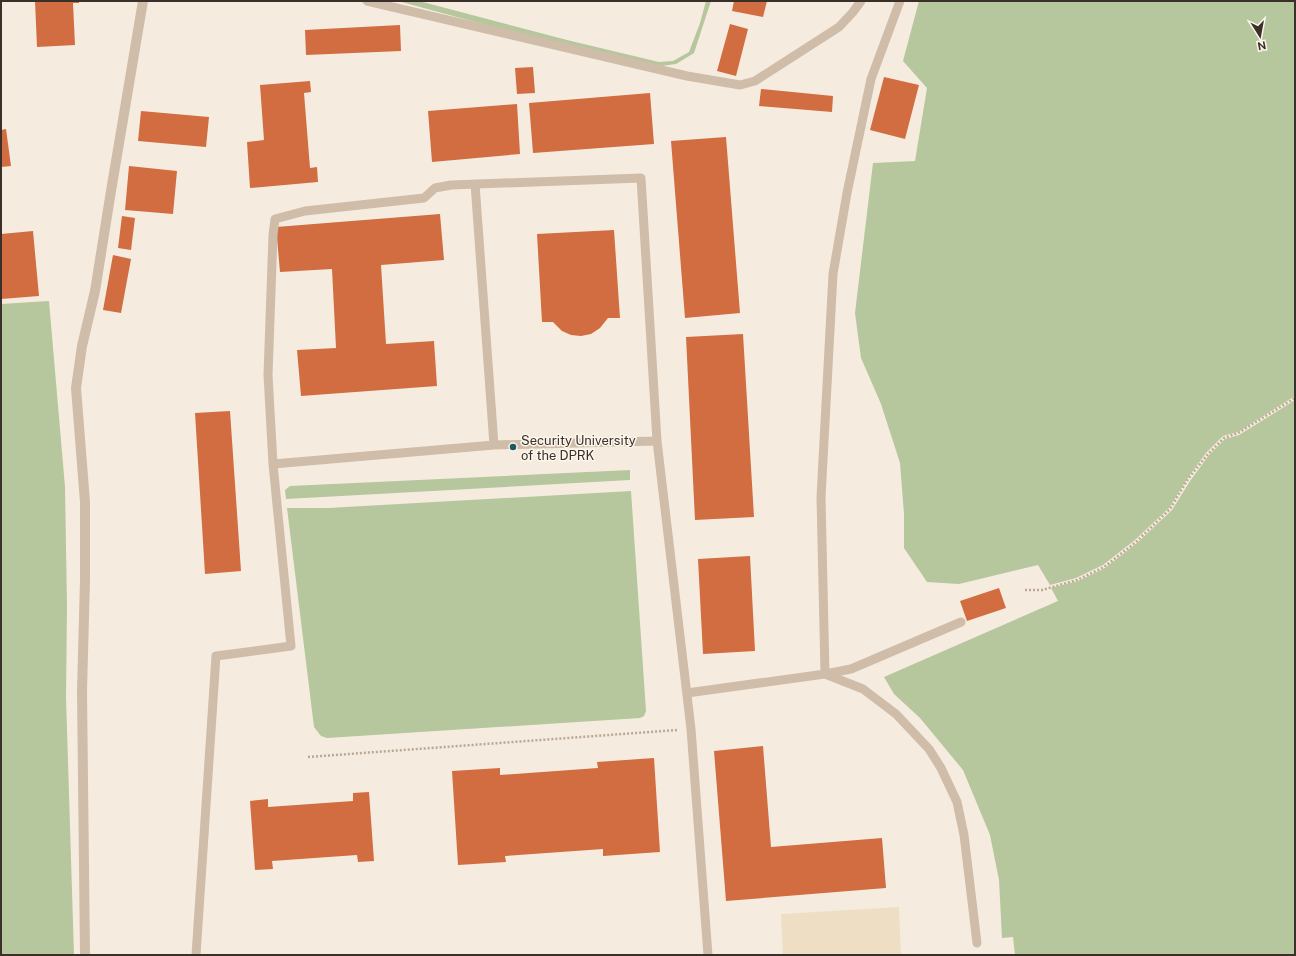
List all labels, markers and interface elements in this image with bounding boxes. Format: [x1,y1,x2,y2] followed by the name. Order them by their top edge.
[1240,16,1280,56] north arrow
[1257,39,1267,53] text: N
[521,433,636,463] place label: Security University of the DPRK
[508,442,518,452] marker: Security University of the DPRK

